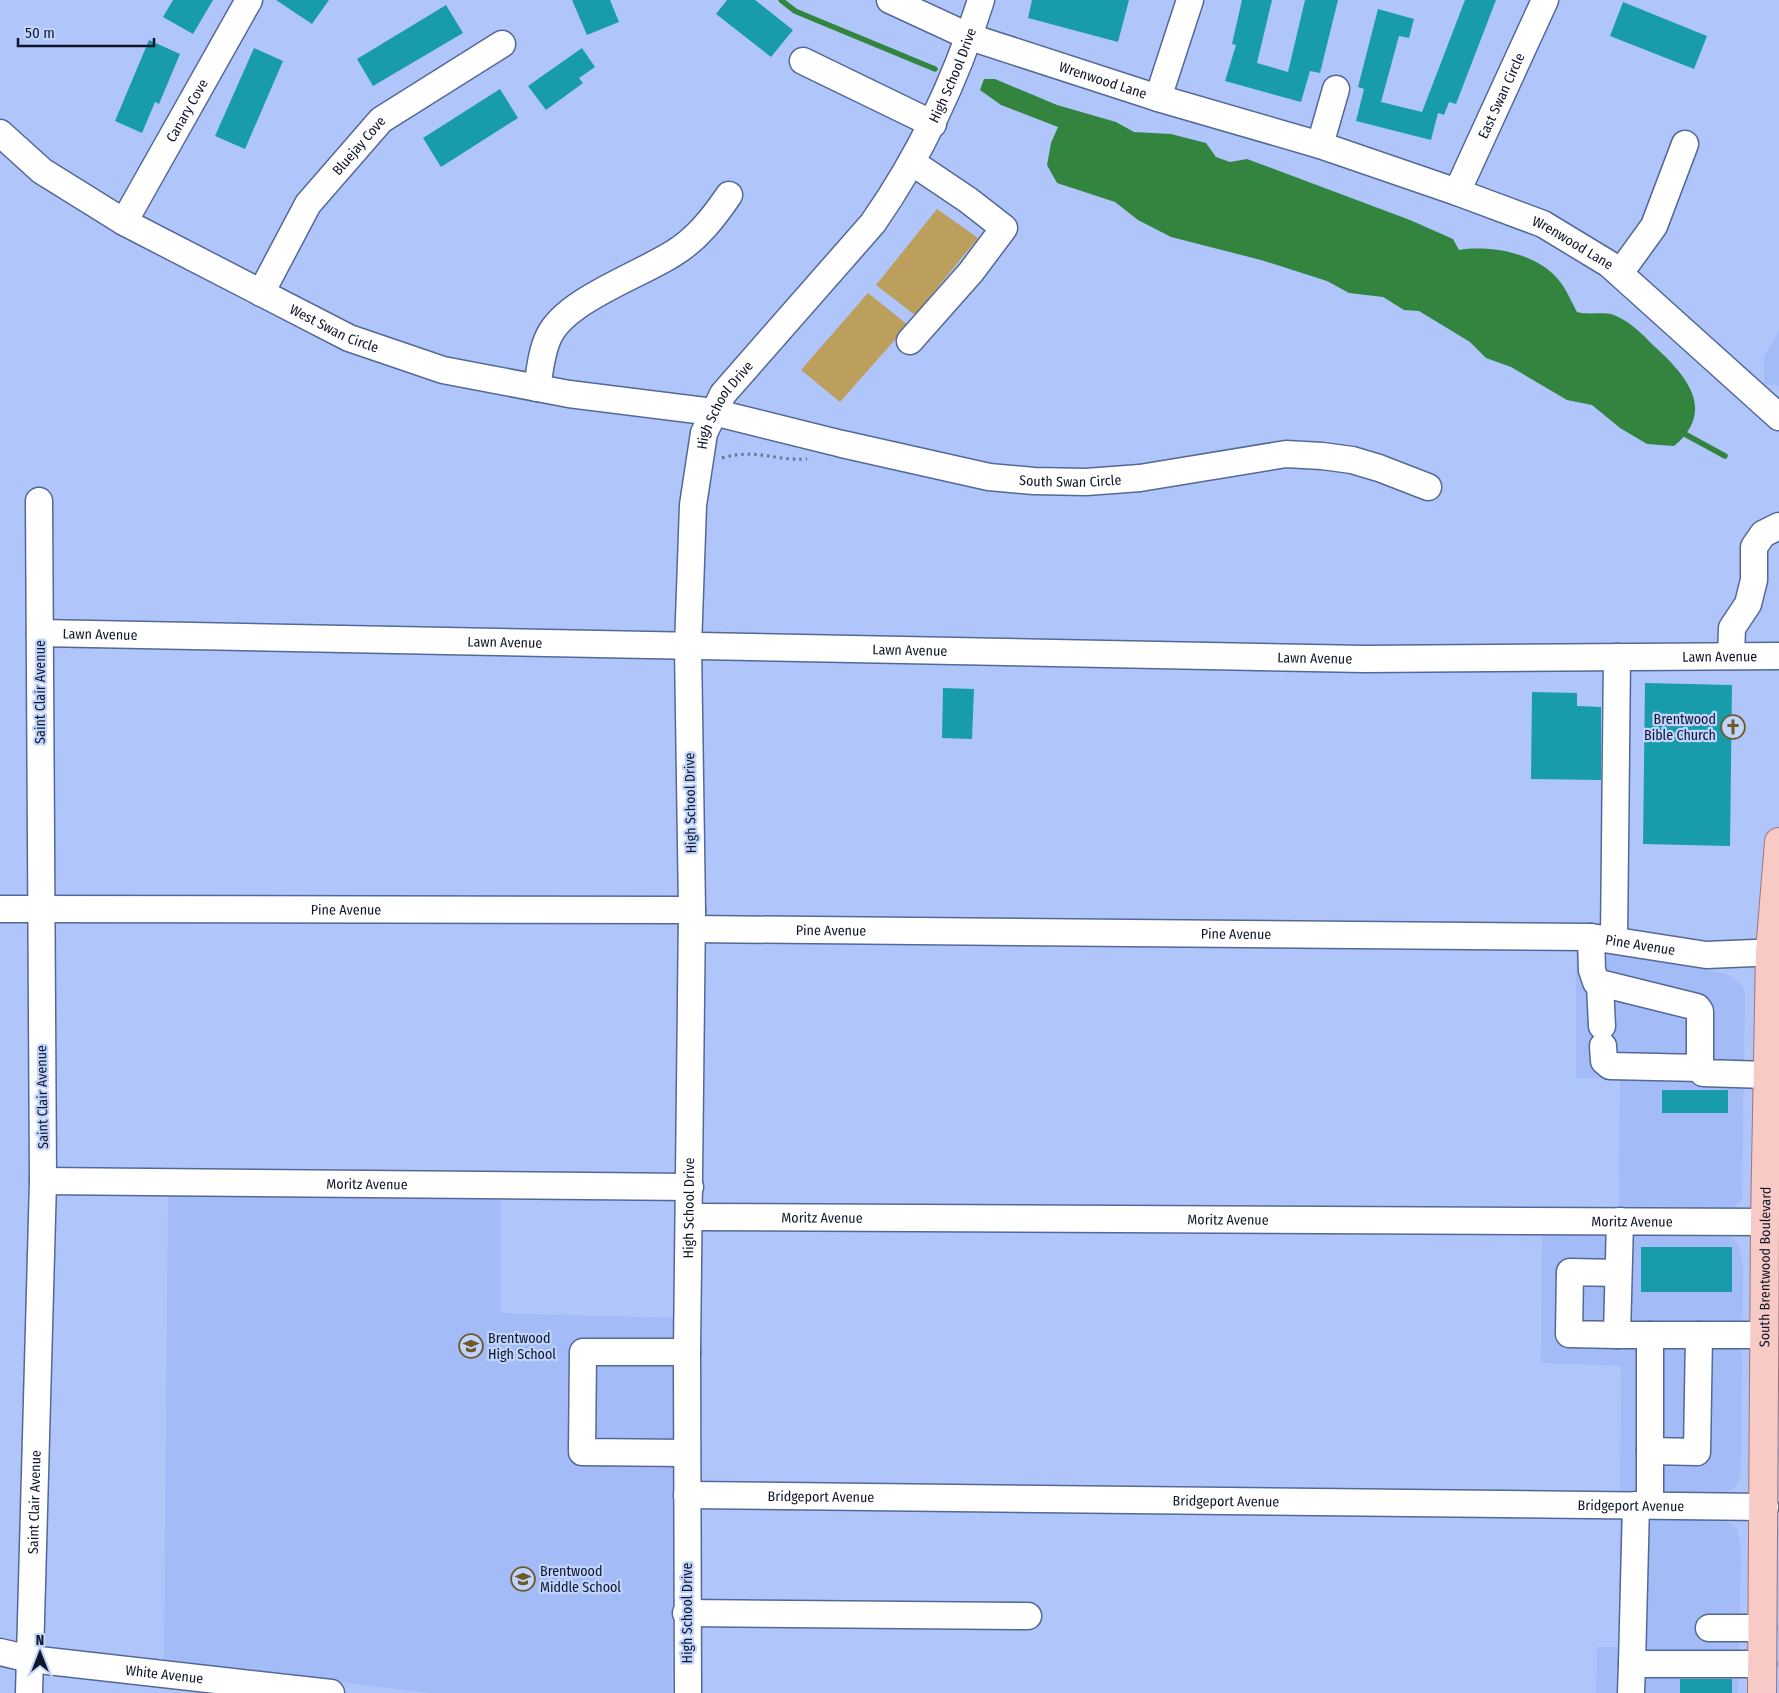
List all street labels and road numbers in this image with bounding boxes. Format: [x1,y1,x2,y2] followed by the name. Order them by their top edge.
[925,26,980,126] street label: High School Drive
[1475,50,1529,141] street label: East Swan Circle
[1057,58,1149,103] street label: Wrenwood Lane
[163,76,212,145] street label: Canary Cove
[329,113,389,179] street label: Bluejay Cove
[1530,213,1616,273] street label: Wrenwood Lane
[287,301,381,356] street label: West Swan Circle
[694,358,757,451] street label: High School Drive
[1018,471,1122,491] street label: South Swan Circle
[62,625,138,644] street label: Lawn Avenue
[467,633,543,652] street label: Lawn Avenue
[32,640,49,744] street label: Saint Clair Avenue
[872,641,948,660] street label: Lawn Avenue
[1682,648,1757,666] street label: Lawn Avenue
[1277,649,1352,668] street label: Lawn Avenue
[681,752,700,854] street label: High School Drive
[311,901,381,919] street label: Pine Avenue
[796,922,866,940] street label: Pine Avenue
[1201,926,1271,943] street label: Pine Avenue
[1604,931,1677,959] street label: Pine Avenue
[33,1045,52,1149] street label: Saint Clair Avenue
[680,1157,698,1259] street label: High School Drive
[326,1176,408,1193] street label: Moritz Avenue
[1756,1187,1775,1347] street label: South Brentwood Boulevard
[781,1209,863,1227] street label: Moritz Avenue
[1187,1211,1269,1229] street label: Moritz Avenue
[1591,1213,1673,1231] street label: Moritz Avenue
[25,1450,45,1554] street label: Saint Clair Avenue
[768,1488,874,1506] street label: Bridgeport Avenue
[1173,1492,1279,1511] street label: Bridgeport Avenue
[1578,1497,1684,1515] street label: Bridgeport Avenue
[679,1562,696,1663] street label: High School Drive
[125,1662,204,1688] street label: White Avenue

